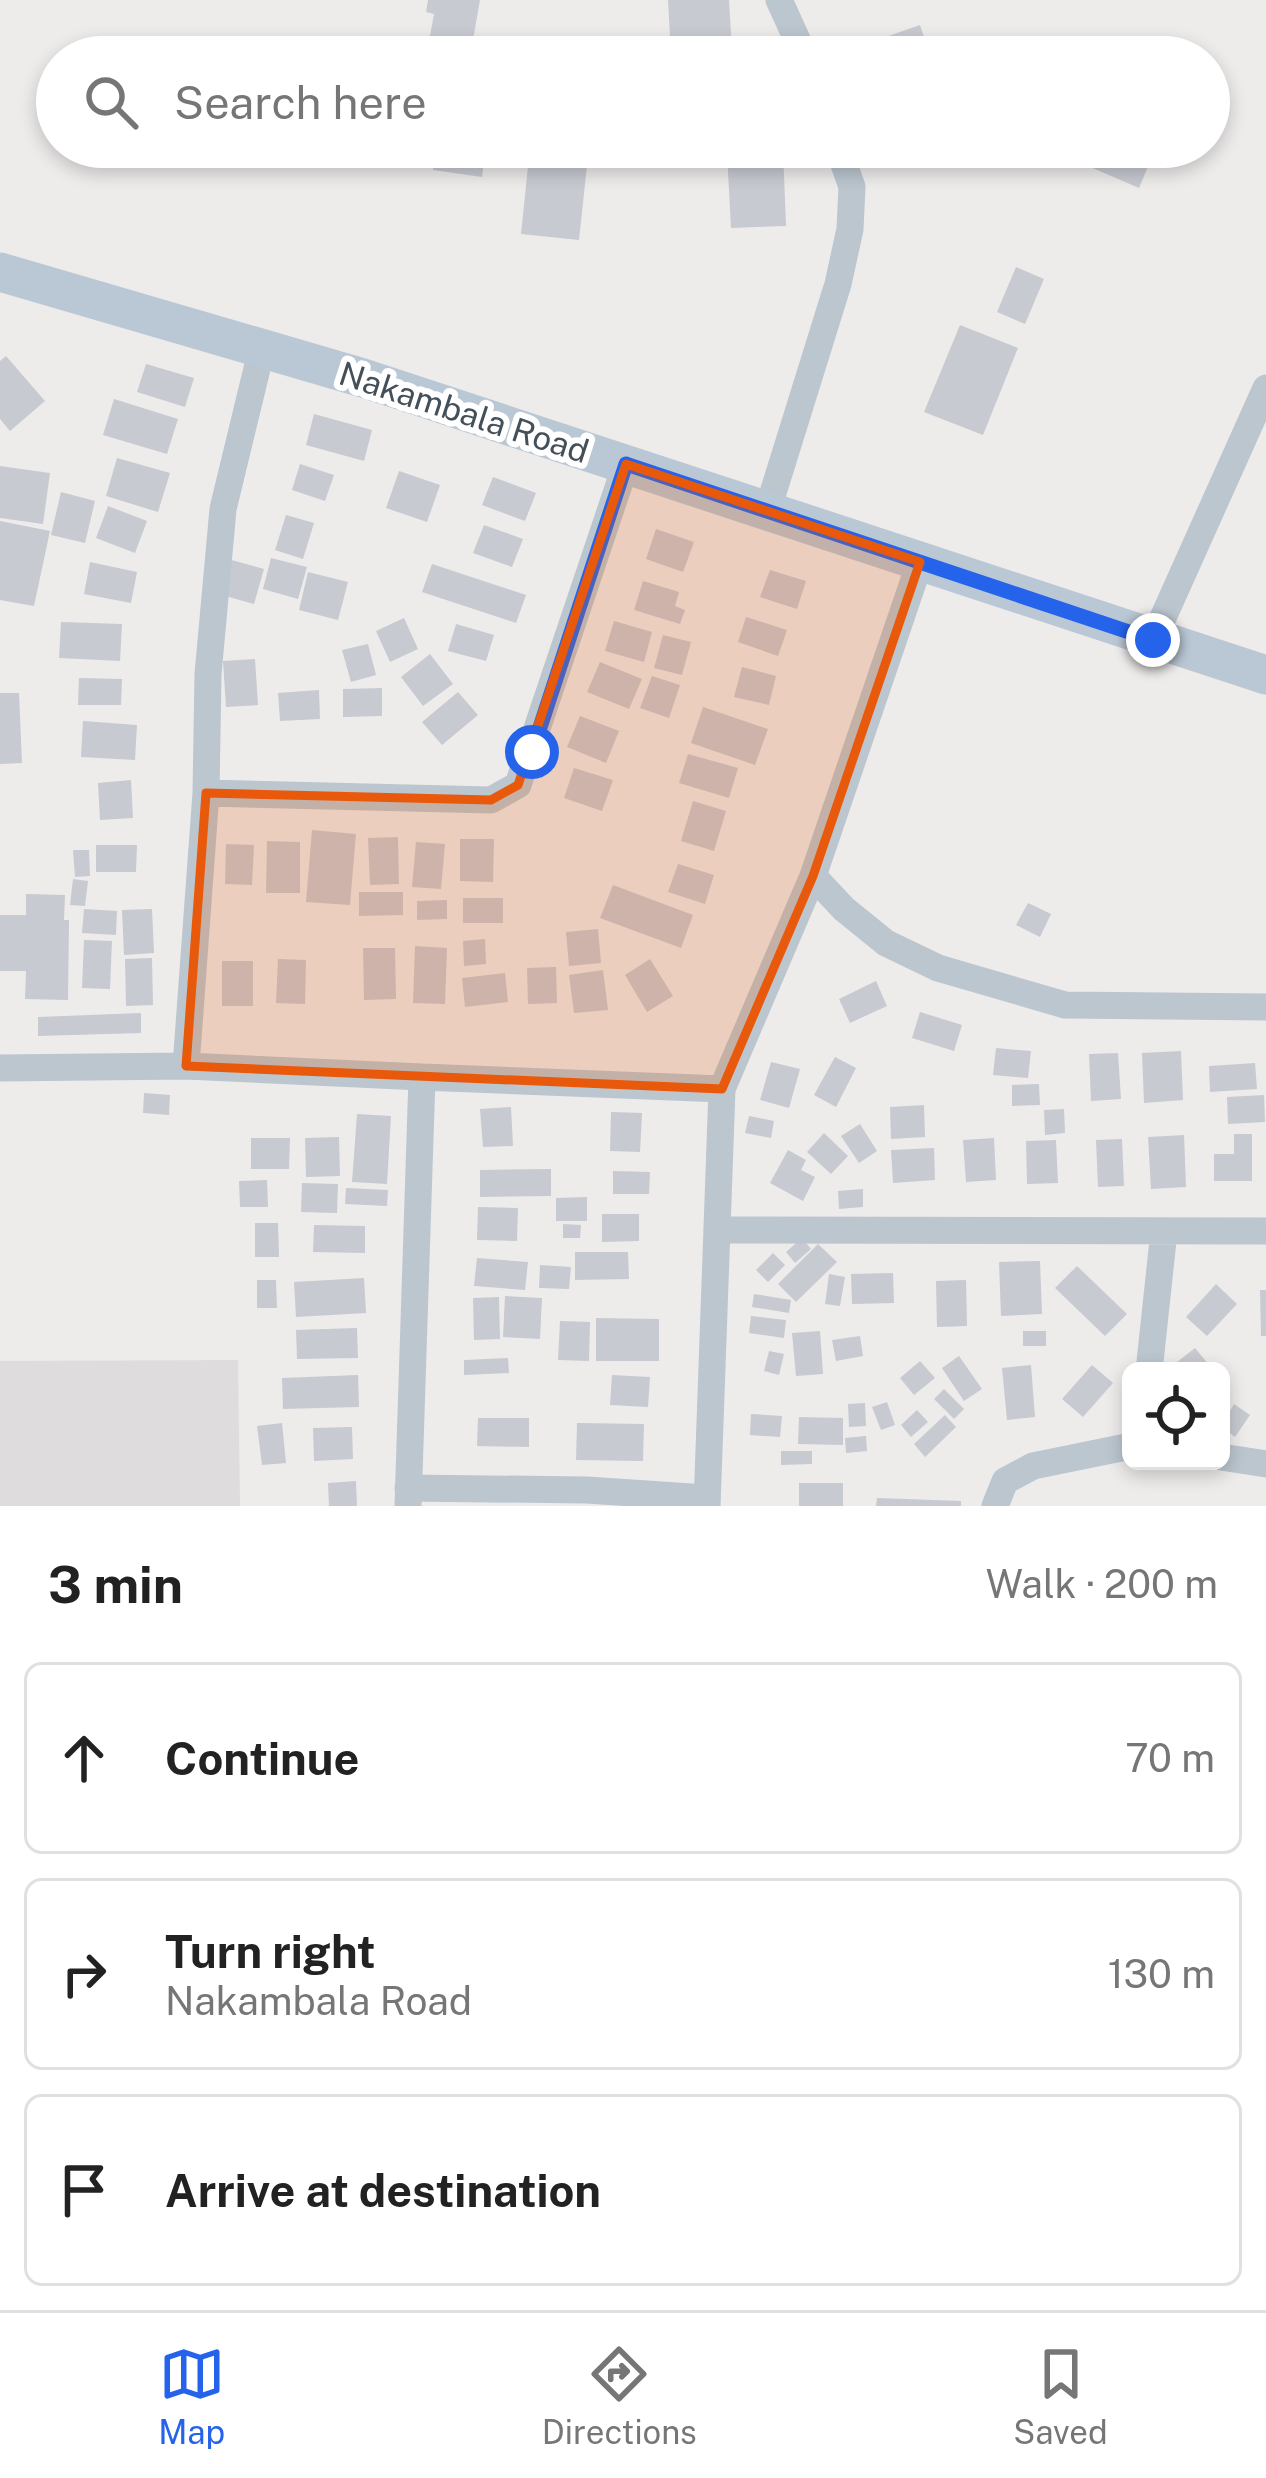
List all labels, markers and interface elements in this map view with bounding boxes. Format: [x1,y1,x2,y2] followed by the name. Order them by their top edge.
[36,36,1230,168] search box
[78,69,144,135] icon: search
[174,76,427,129] text: Search here
[335,354,593,470] street label: Nakambala Road
[1126,613,1180,667] route end
[505,725,559,779] route start
[1122,1362,1230,1470] map controls
[1122,1362,1230,1470] button: locate
[48,1555,183,1614] text: 3 min
[986,1561,1218,1607] text: Walk · 200 m
[51,1725,117,1791] icon: ahead
[165,1732,359,1785] text: Continue
[1125,1735,1215,1781] text: 70 m
[165,1925,376,1978] text: Turn right
[51,1941,117,2007] icon: right
[1108,1951,1215,1997] text: 130 m
[165,1978,472,2024] text: Nakambala Road
[51,2157,117,2223] icon: arrive
[165,2164,601,2217] text: Arrive at destination
[158,2341,225,2451] tab: Map
[542,2341,697,2451] tab: Directions
[1013,2341,1108,2451] tab: Saved

